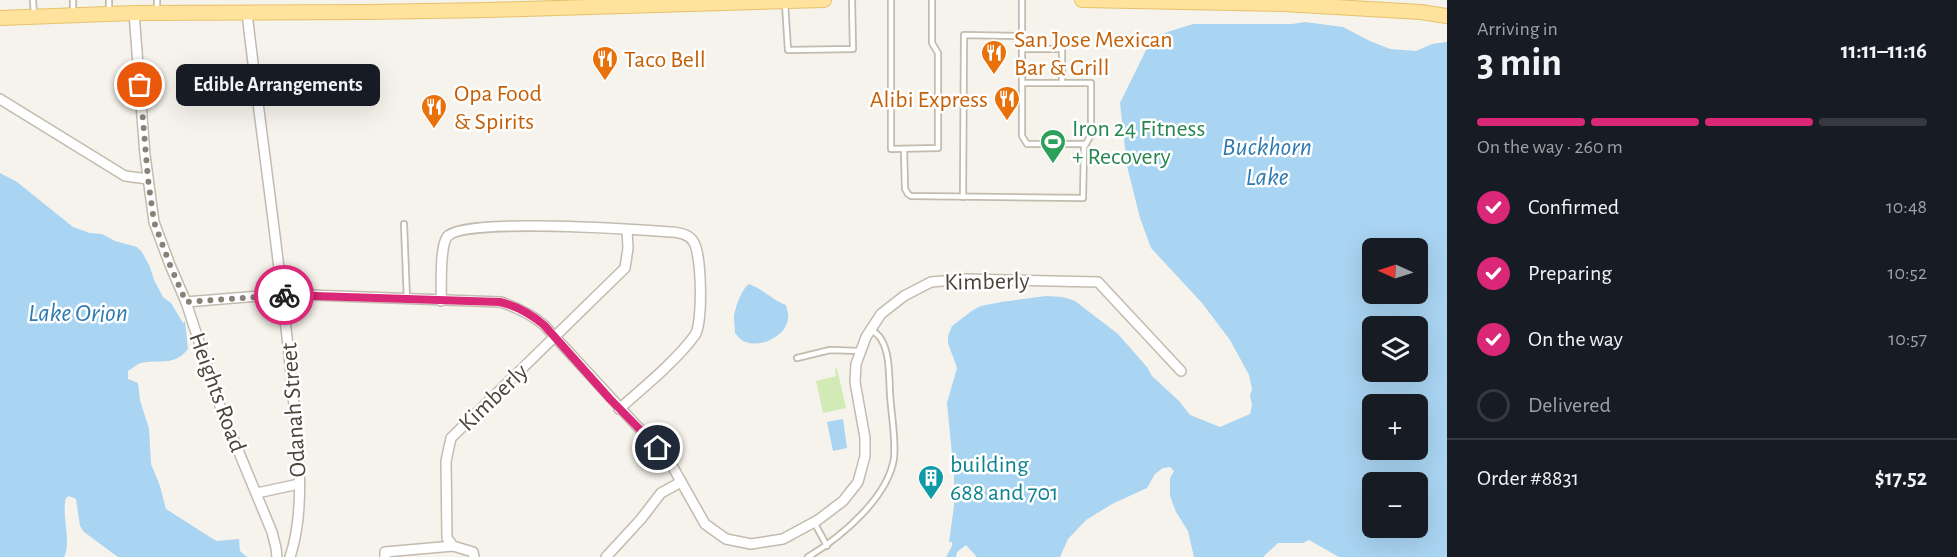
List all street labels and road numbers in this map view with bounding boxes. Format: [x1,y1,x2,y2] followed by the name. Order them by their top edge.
[944,269,1030,295] street label: Kimberly
[184,329,250,455] street label: Heights Road
[277,341,311,478] street label: Odanah Street
[455,359,533,436] street label: Kimberly

